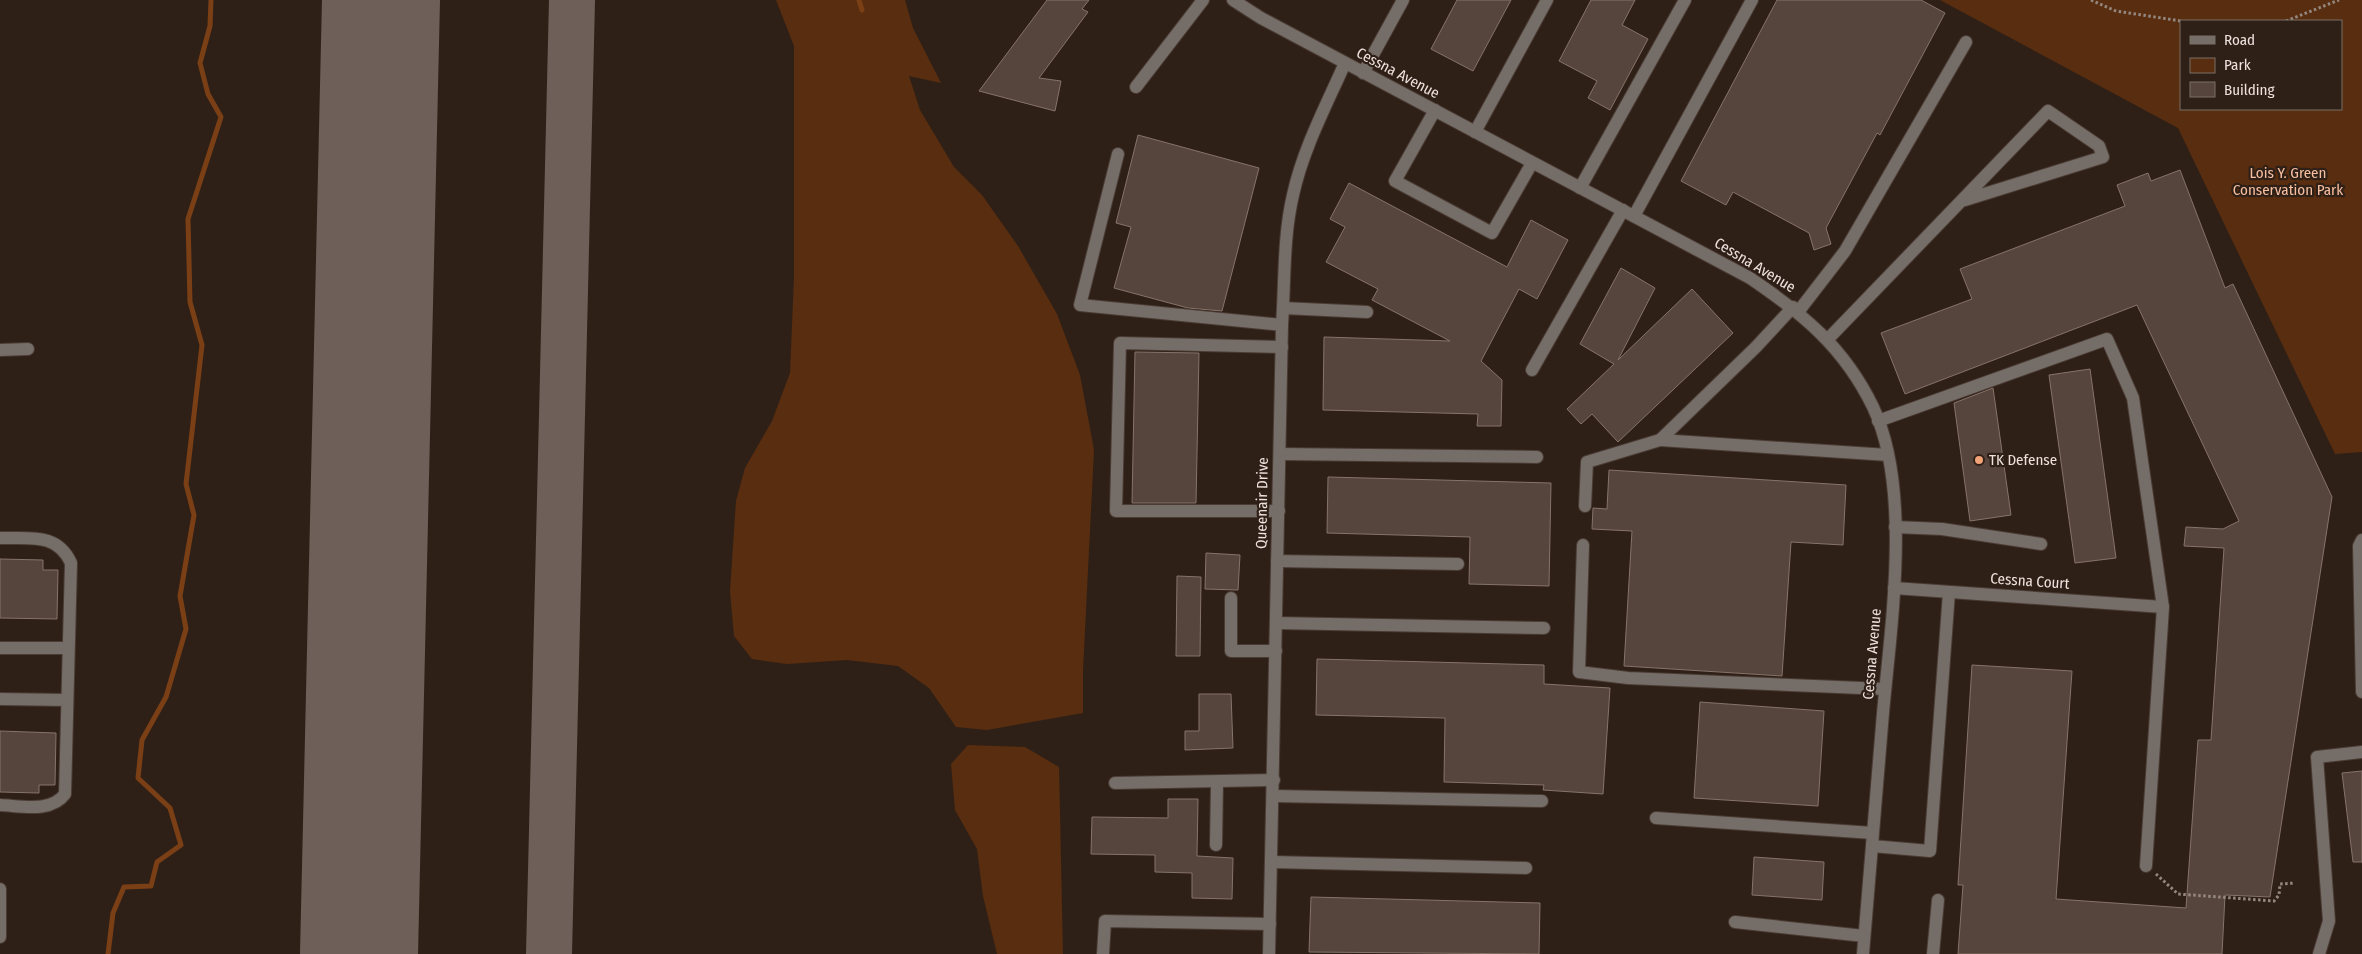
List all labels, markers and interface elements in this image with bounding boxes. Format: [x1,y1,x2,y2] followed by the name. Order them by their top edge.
[2180,20,2342,110] legend
[2224,31,2255,49] text: Road
[1353,44,1443,102] street label: Cessna Avenue
[2224,56,2251,74] text: Park
[2224,81,2275,99] text: Building
[2233,164,2343,199] park label: Lois Y. Green Conservation Park
[1711,234,1799,296] street label: Cessna Avenue
[1989,451,2057,469] place label: TK Defense
[1973,454,1985,466] marker: TK Defense
[1252,457,1272,549] street label: Queenair Drive
[1990,569,2070,593] street label: Cessna Court
[1859,608,1885,700] street label: Cessna Avenue

